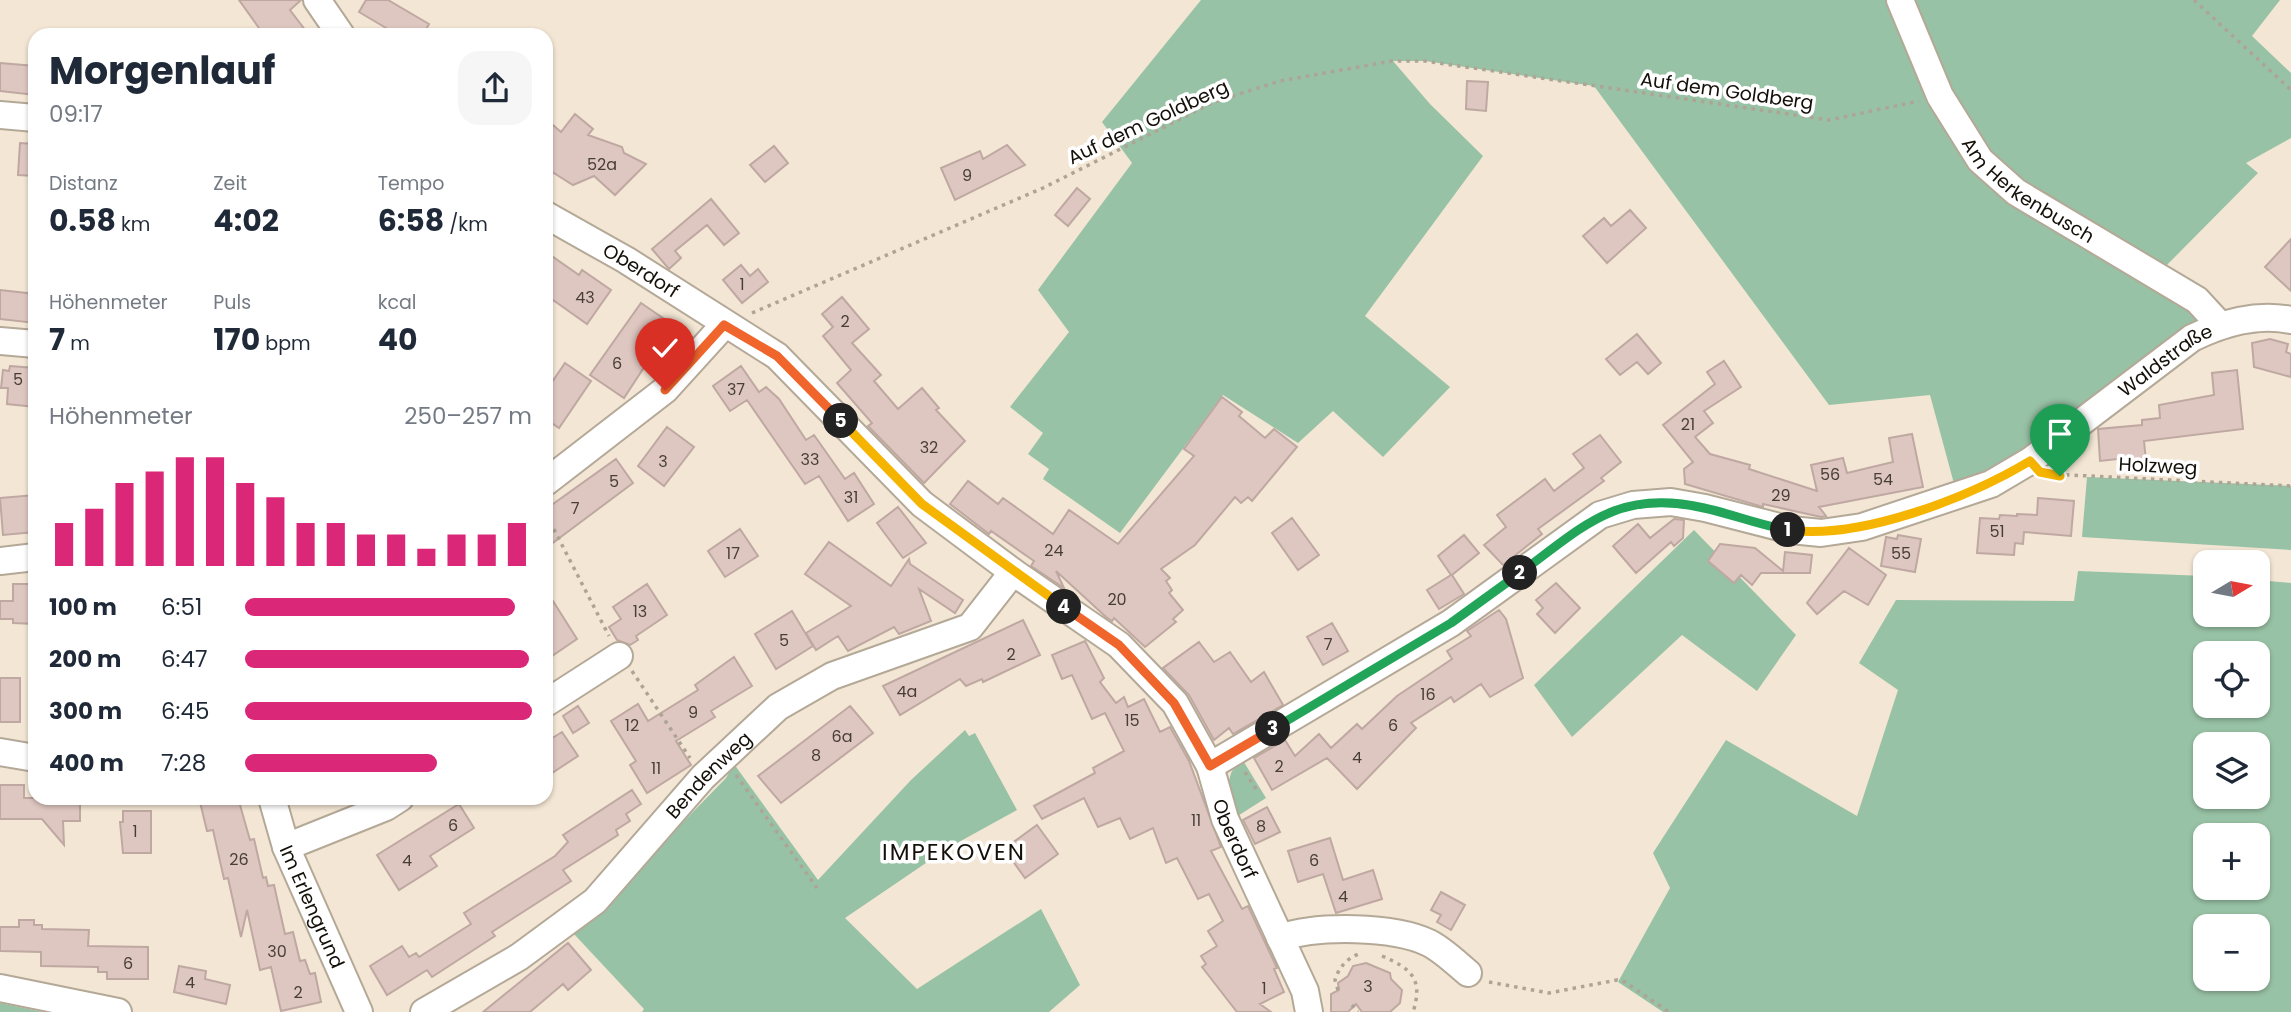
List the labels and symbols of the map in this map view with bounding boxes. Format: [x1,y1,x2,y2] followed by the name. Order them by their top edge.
[1639,65,1815,117] street label: Auf dem Goldberg
[1063,73,1233,171] street label: Auf dem Goldberg
[1956,132,2100,249] street label: Am Herkenbusch
[587,153,617,176] house number: 52a
[962,164,972,187] house number: 9
[598,236,685,304] street label: Oberdorf
[739,273,745,296] house number: 1
[575,286,595,309] house number: 43
[840,310,850,333] house number: 2
[2112,317,2216,403] street label: Waldstraße
[635,318,695,390] pin
[612,352,622,375] house number: 6
[13,368,23,391] house number: 5
[727,378,745,401] house number: 37
[824,404,858,438] pin: 5
[2030,404,2090,476] pin
[1681,413,1695,436] house number: 21
[920,436,938,459] house number: 32
[801,448,819,471] house number: 33
[658,450,668,473] house number: 3
[2118,450,2198,482] street label: Holzweg
[1820,463,1840,486] house number: 56
[1873,468,1893,491] house number: 54
[609,470,619,493] house number: 5
[1771,484,1791,507] house number: 29
[844,486,858,509] house number: 31
[571,497,580,520] house number: 7
[1770,512,1806,548] pin: 1
[1989,520,2005,543] house number: 51
[1044,539,1064,562] house number: 24
[726,542,740,565] house number: 17
[1891,542,1911,565] house number: 55
[2193,550,2270,626] north arrow
[1502,556,1538,590] pin: 2
[1107,588,1127,611] house number: 20
[1046,590,1082,624] pin: 4
[633,600,647,623] house number: 13
[779,629,789,652] house number: 5
[1324,633,1333,656] house number: 7
[1006,643,1016,666] house number: 2
[897,680,917,703] house number: 4a
[1420,683,1436,706] house number: 16
[688,701,698,724] house number: 9
[1124,709,1140,732] house number: 15
[1256,712,1290,746] pin: 3
[625,714,639,737] house number: 12
[1388,714,1398,737] house number: 6
[659,725,757,824] street label: Bendenweg
[832,725,852,748] house number: 6a
[811,744,821,767] house number: 8
[1352,746,1362,769] house number: 4
[1274,755,1284,778] house number: 2
[651,757,661,780] house number: 11
[1206,796,1264,883] street label: Oberdorf
[1191,809,1201,832] house number: 11
[448,814,458,837] house number: 6
[1256,815,1266,838] house number: 8
[132,820,138,843] house number: 1
[882,836,1026,868] district label: IMPEKOVEN
[273,841,351,972] street label: Im Erlengrund
[229,848,249,871] house number: 26
[402,849,412,872] house number: 4
[1309,849,1319,872] house number: 6
[1338,885,1348,908] house number: 4
[267,940,287,963] house number: 30
[123,952,133,975] house number: 6
[185,971,195,994] house number: 4
[1363,975,1373,998] house number: 3
[1261,977,1267,1000] house number: 1
[293,981,303,1004] house number: 2

